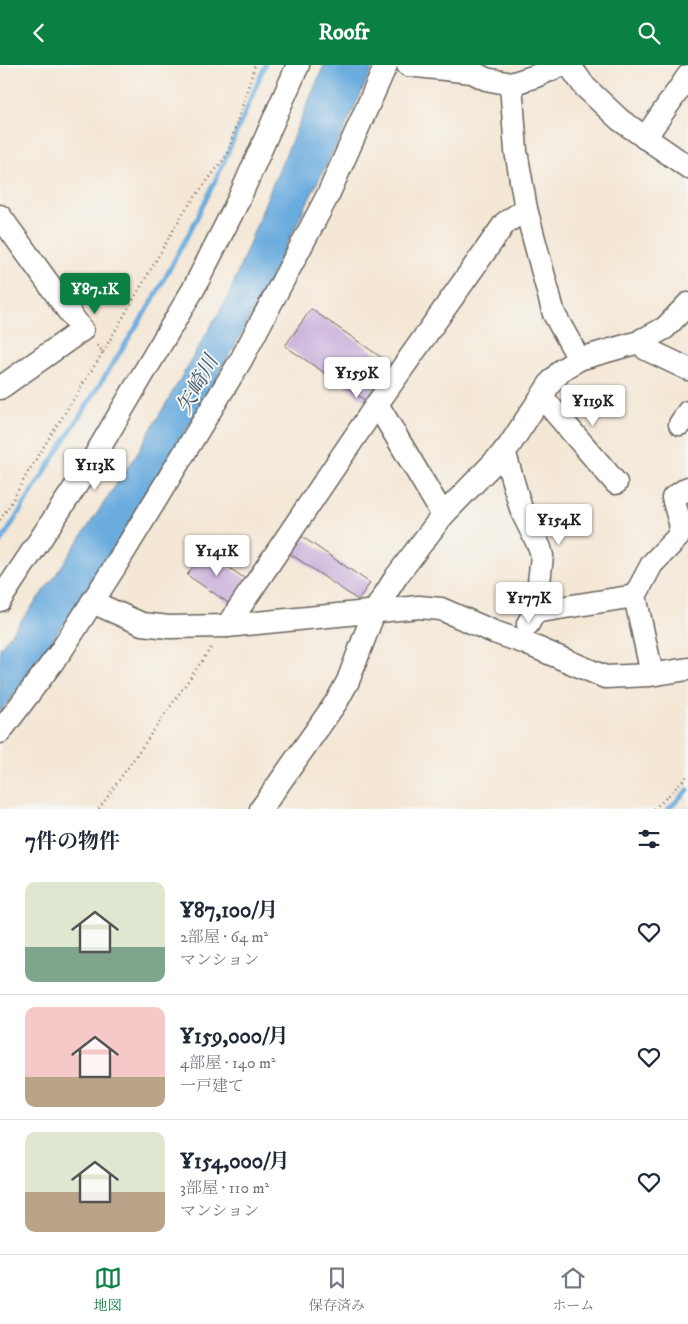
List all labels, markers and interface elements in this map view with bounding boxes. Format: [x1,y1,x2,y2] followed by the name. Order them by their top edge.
[25,19,53,47] icon: back
[318,19,370,46] text: Roofr
[635,19,663,47] icon: search
[54,273,136,315] pin: ¥87.1K
[71,279,119,299] text: ¥87.1K
[171,349,226,419] water label: 矢崎川
[322,357,392,399] pin: ¥159K
[335,363,379,383] text: ¥159K
[558,385,628,427] pin: ¥119K
[572,391,614,411] text: ¥119K
[60,449,130,491] pin: ¥113K
[75,455,115,475] text: ¥113K
[524,503,594,546] pin: ¥154K
[537,510,581,530] text: ¥154K
[182,535,252,577] pin: ¥141K
[196,541,238,561] text: ¥141K
[494,581,564,624] pin: ¥177K
[507,588,551,608] text: ¥177K
[635,825,663,853] icon: filters
[25,829,120,855] text: 7件の物件
[180,898,278,924] text: ¥87,100/月
[65,902,125,962] icon: home
[635,918,663,946] icon: heart
[180,927,268,947] text: 2部屋 · 64 m²
[180,950,259,970] text: マンション
[180,1024,289,1050] text: ¥159,000/月
[65,1027,125,1087] icon: home
[635,1043,663,1071] icon: heart
[180,1053,276,1073] text: 4部屋 · 140 m²
[180,1076,244,1096] text: 一戸建て
[180,1149,290,1175] text: ¥154,000/月
[65,1152,125,1212] icon: home
[635,1168,663,1196] icon: heart
[180,1178,269,1198] text: 3部屋 · 110 m²
[180,1201,259,1221] text: マンション
[94,1264,122,1315] tab: 地図
[309,1264,365,1315] tab: 保存済み
[552,1264,594,1315] tab: ホーム

